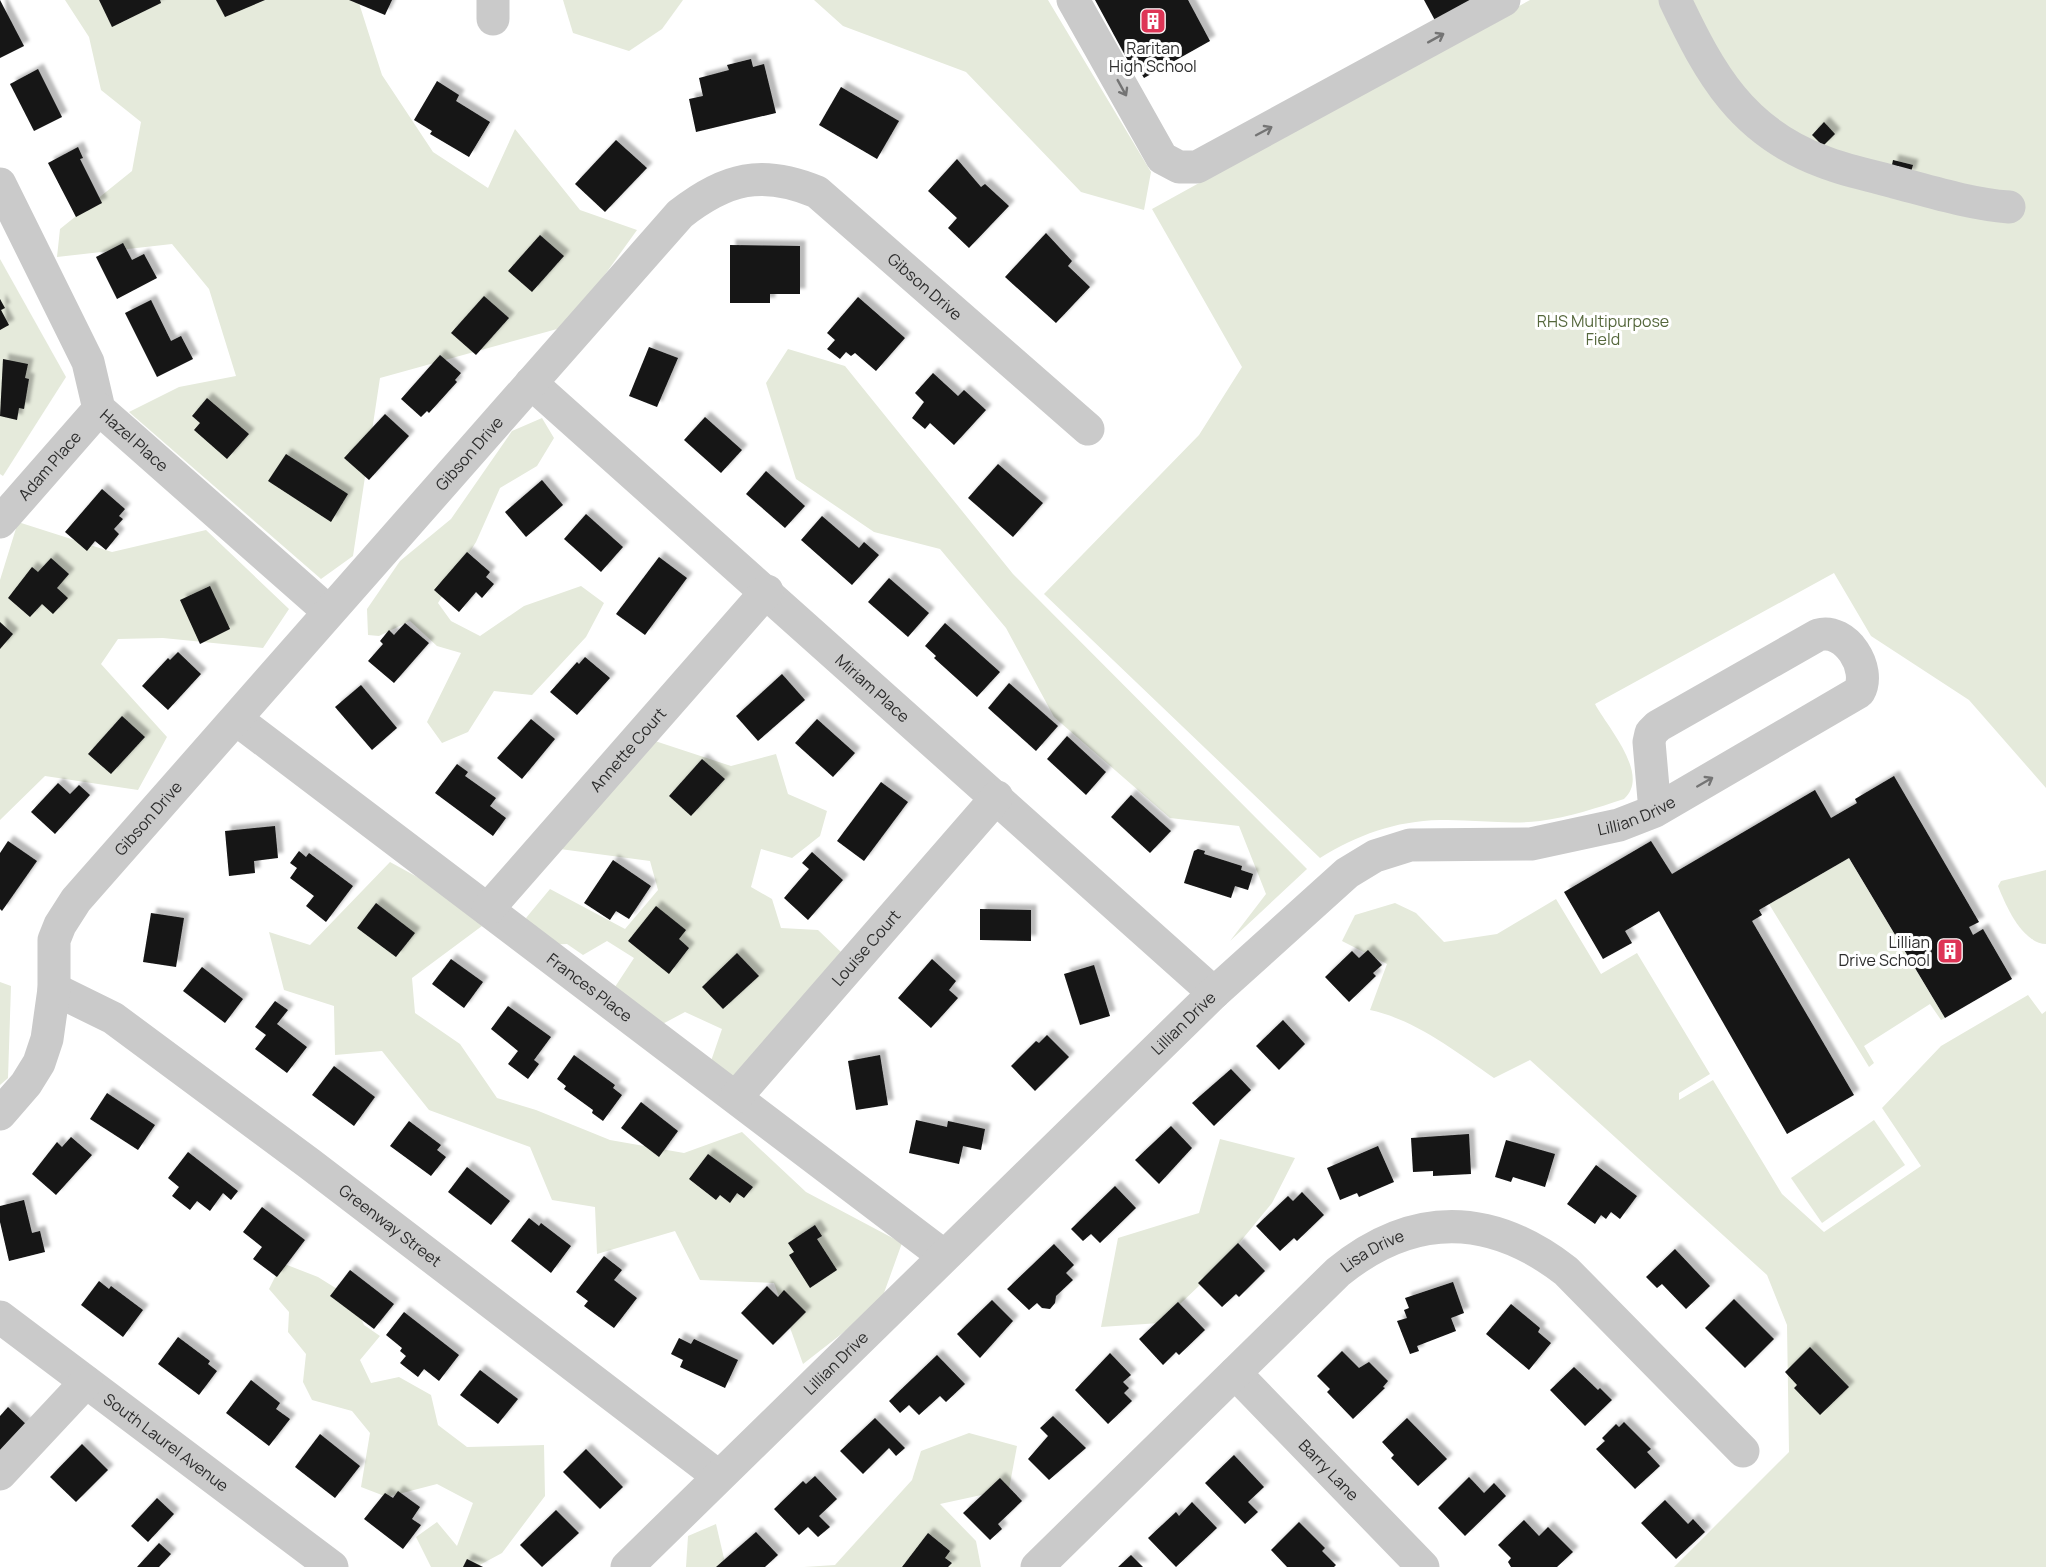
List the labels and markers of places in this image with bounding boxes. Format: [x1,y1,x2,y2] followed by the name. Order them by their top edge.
[1138,6,1168,36] building icon: Raritan High School
[1109,37,1197,77] place label: Raritan High School
[1839,931,1930,971] place label: Lillian Drive School
[1935,936,1965,966] building icon: Lillian Drive School

